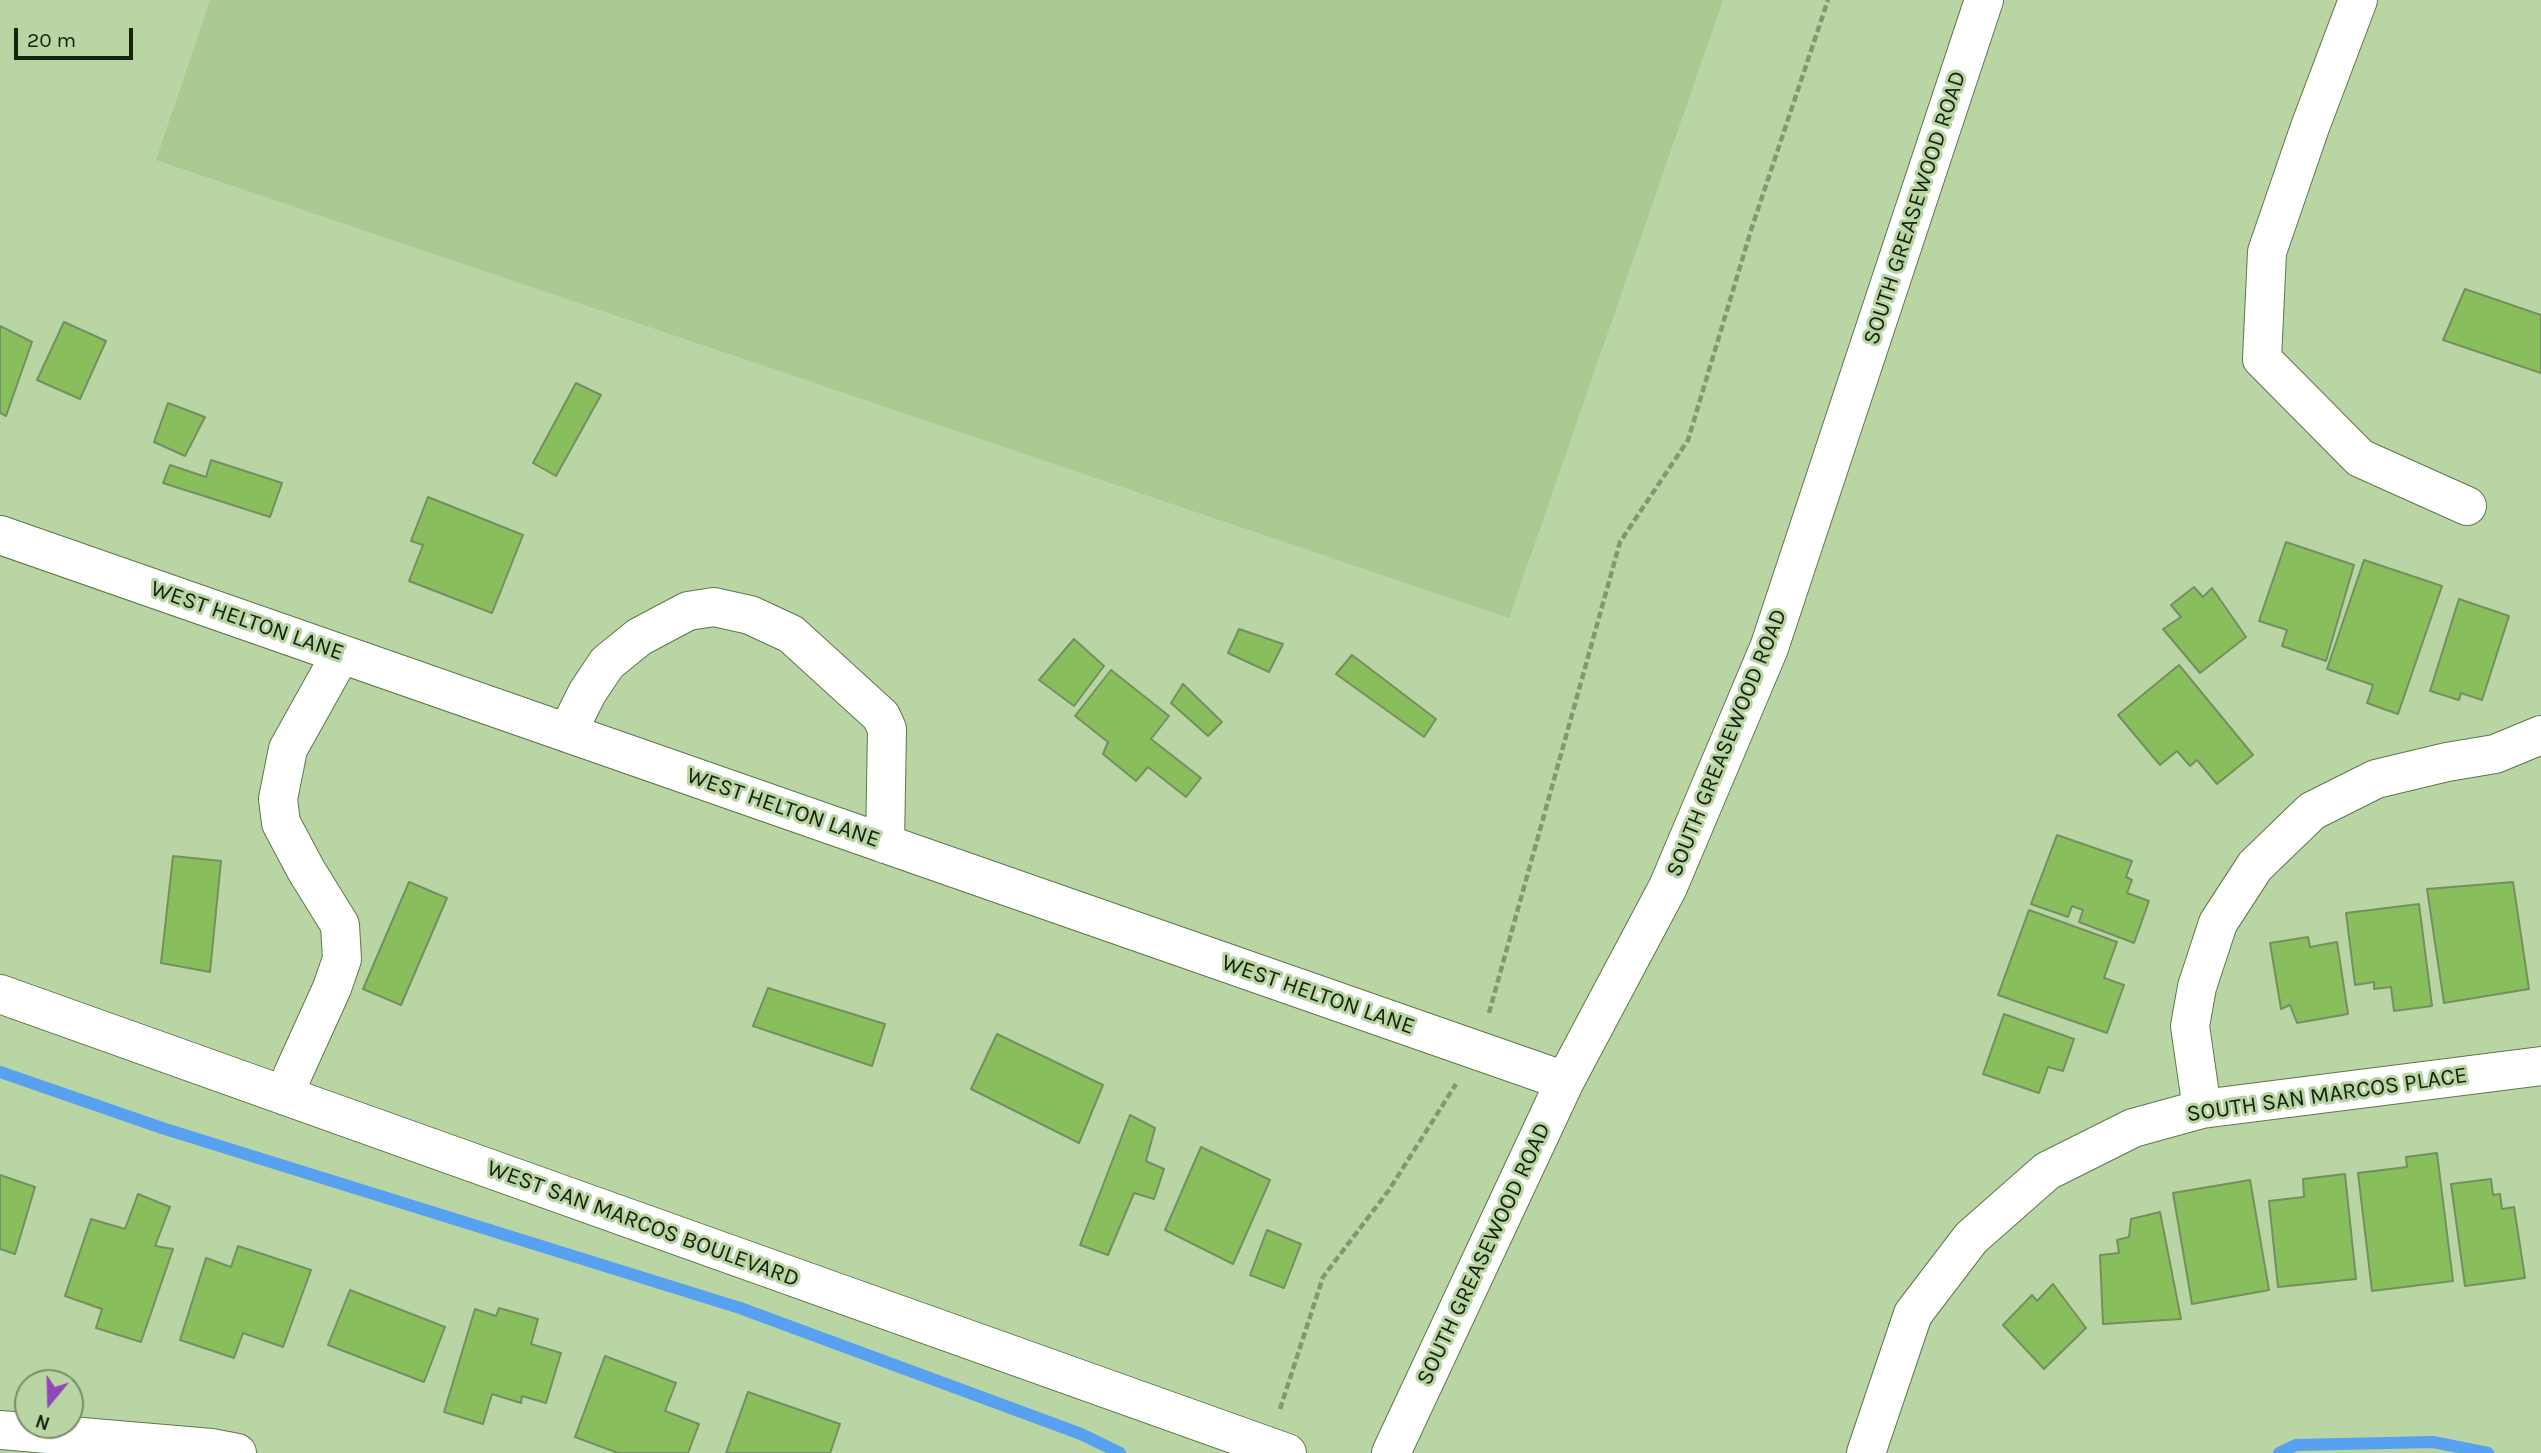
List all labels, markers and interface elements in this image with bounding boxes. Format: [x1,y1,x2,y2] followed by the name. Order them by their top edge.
[18,14,136,58] scale bar
[27,28,76,52] text: 20 m
[1858,68,1972,348] street label: SOUTH GREASEWOOD ROAD
[147,575,347,667] street label: WEST HELTON LANE
[1661,605,1793,881] street label: SOUTH GREASEWOOD ROAD
[683,762,883,854] street label: WEST HELTON LANE
[1218,949,1418,1041] street label: WEST HELTON LANE
[2185,1062,2469,1128] street label: SOUTH SAN MARCOS PLACE
[1411,1118,1557,1390] street label: SOUTH GREASEWOOD ROAD
[483,1155,803,1293] street label: WEST SAN MARCOS BOULEVARD
[14,1369,84,1439] north arrow
[33,1409,53,1435] text: N

